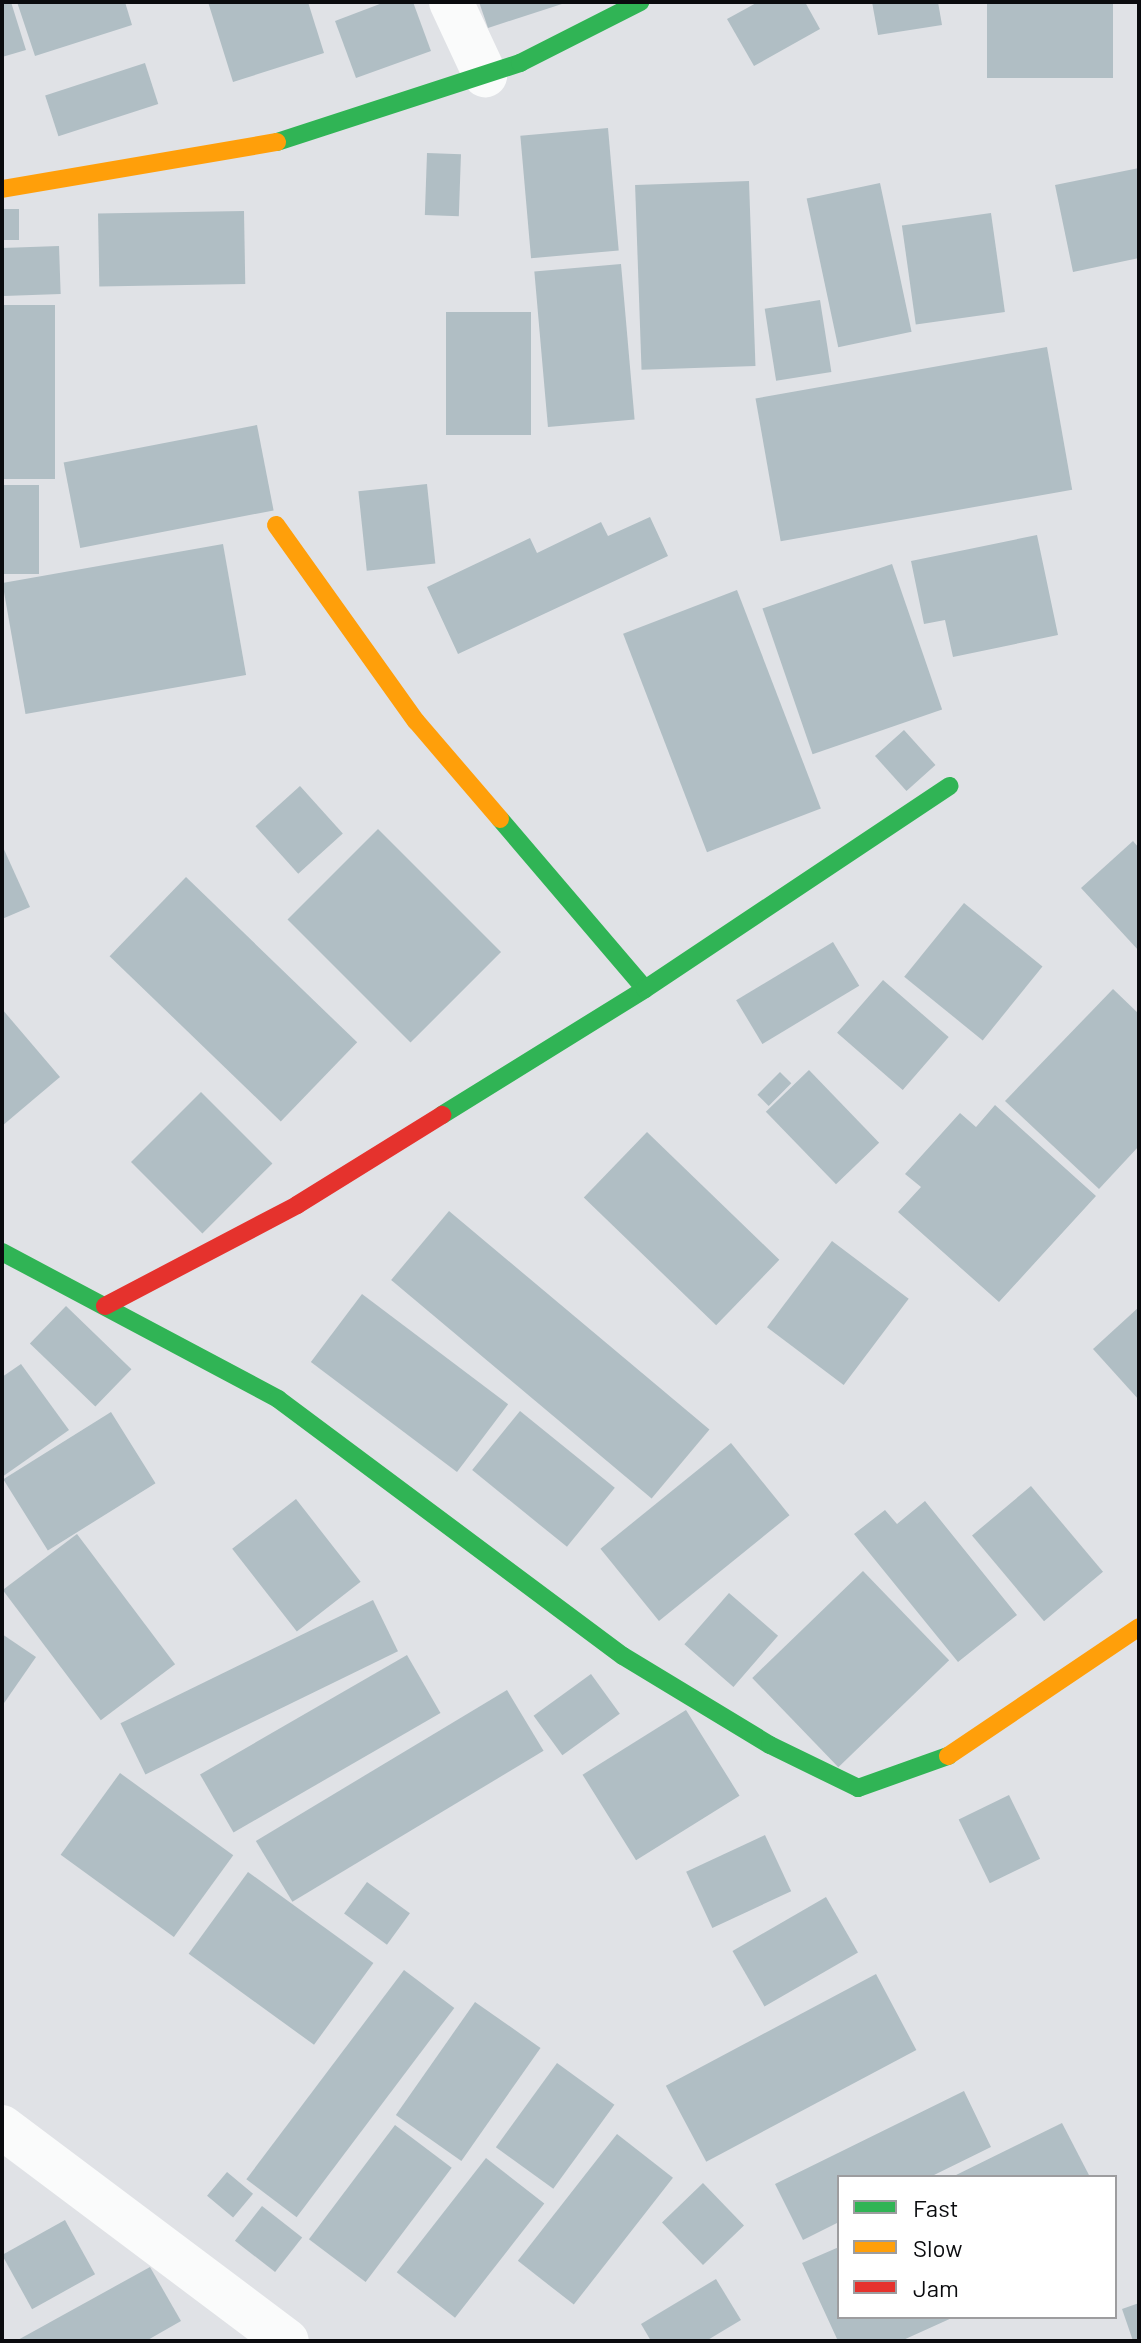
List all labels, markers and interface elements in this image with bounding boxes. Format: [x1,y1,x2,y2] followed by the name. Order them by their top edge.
[837,2175,1117,2319] legend
[913,2193,958,2222] text: Fast
[913,2233,962,2262] text: Slow
[913,2273,959,2302] text: Jam

